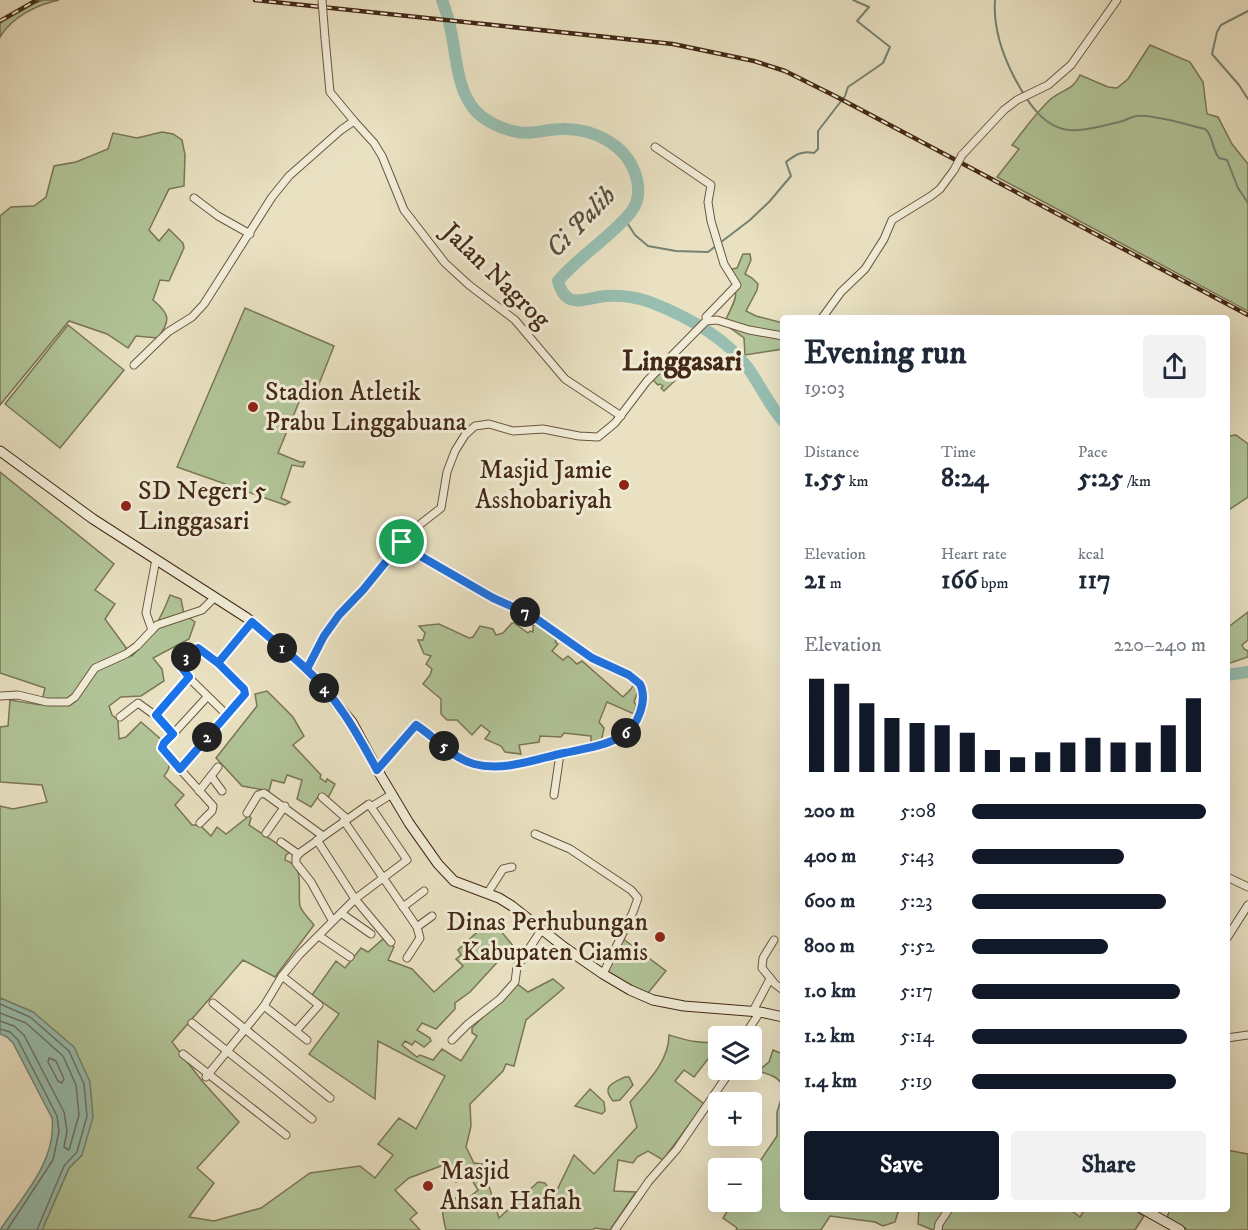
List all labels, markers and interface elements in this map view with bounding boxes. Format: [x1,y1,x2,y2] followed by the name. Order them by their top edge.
[539,179,623,265] water label: Ci Palih
[433,215,557,336] street label: Jalan Nagrog
[804,333,966,374] text: Evening run
[1143,335,1206,398] button: share
[622,344,742,379] district label: Linggasari
[265,376,467,439] place label: Stadion Atletik Prabu Linggabuana
[804,376,845,401] text: 19:03
[246,400,260,414] marker: Stadion Atletik Prabu Linggabuana
[804,442,859,462] text: Distance
[941,442,976,462] text: Time
[1078,442,1108,462] text: Pace
[475,454,612,517] place label: Masjid Jamie Asshobariyah
[804,462,845,495] text: 1.55
[941,462,989,495] text: 8:24
[1078,462,1123,495] text: 5:25
[845,471,869,491] text: km
[1123,471,1151,491] text: /km
[138,475,267,538] place label: SD Negeri 5 Linggasari
[617,478,631,492] marker: Masjid Jamie Asshobariyah
[119,499,133,513] marker: SD Negeri 5 Linggasari
[376,516,427,567] pin
[385,525,418,558] icon: arrive
[804,544,866,564] text: Elevation
[941,544,1007,564] text: Heart rate
[1078,544,1104,564] text: kcal
[804,564,826,597] text: 21
[941,564,978,597] text: 166
[1078,564,1111,597] text: 117
[826,573,842,593] text: m
[978,573,1009,593] text: bpm
[510,597,540,627] pin: 7
[521,602,529,622] text: 7
[267,633,297,663] pin: 1
[804,633,881,658] text: Elevation
[1114,633,1206,658] text: 220–240 m
[279,638,285,658] text: 1
[171,642,201,672] pin: 3
[183,647,189,667] text: 3
[309,673,339,703] pin: 4
[319,678,329,698] text: 4
[611,718,641,748] pin: 6
[192,722,222,752] pin: 2
[622,723,630,743] text: 6
[203,727,211,747] text: 2
[429,731,459,761] pin: 5
[440,736,448,756] text: 5
[804,799,855,824] text: 200 m
[900,799,936,824] text: 5:08
[804,844,856,869] text: 400 m
[900,844,934,869] text: 5:43
[804,889,855,914] text: 600 m
[900,889,932,914] text: 5:23
[446,906,648,969] place label: Dinas Perhubungan Kabupaten Ciamis
[653,930,667,944] marker: Dinas Perhubungan Kabupaten Ciamis
[804,934,855,959] text: 800 m
[900,934,935,959] text: 5:52
[804,979,856,1004] text: 1.0 km
[900,979,933,1004] text: 5:17
[804,1024,855,1049] text: 1.2 km
[900,1024,934,1049] text: 5:14
[708,1026,762,1212] map controls
[708,1026,762,1080] button: layers
[804,1069,857,1094] text: 1.4 km
[900,1069,932,1094] text: 5:19
[708,1092,762,1146] button: +
[804,1131,999,1200] button: Save
[1011,1131,1206,1200] button: Share
[440,1155,582,1218] place label: Masjid Ahsan Hafiah
[708,1158,762,1212] button: −
[421,1179,435,1193] marker: Masjid Ahsan Hafiah

